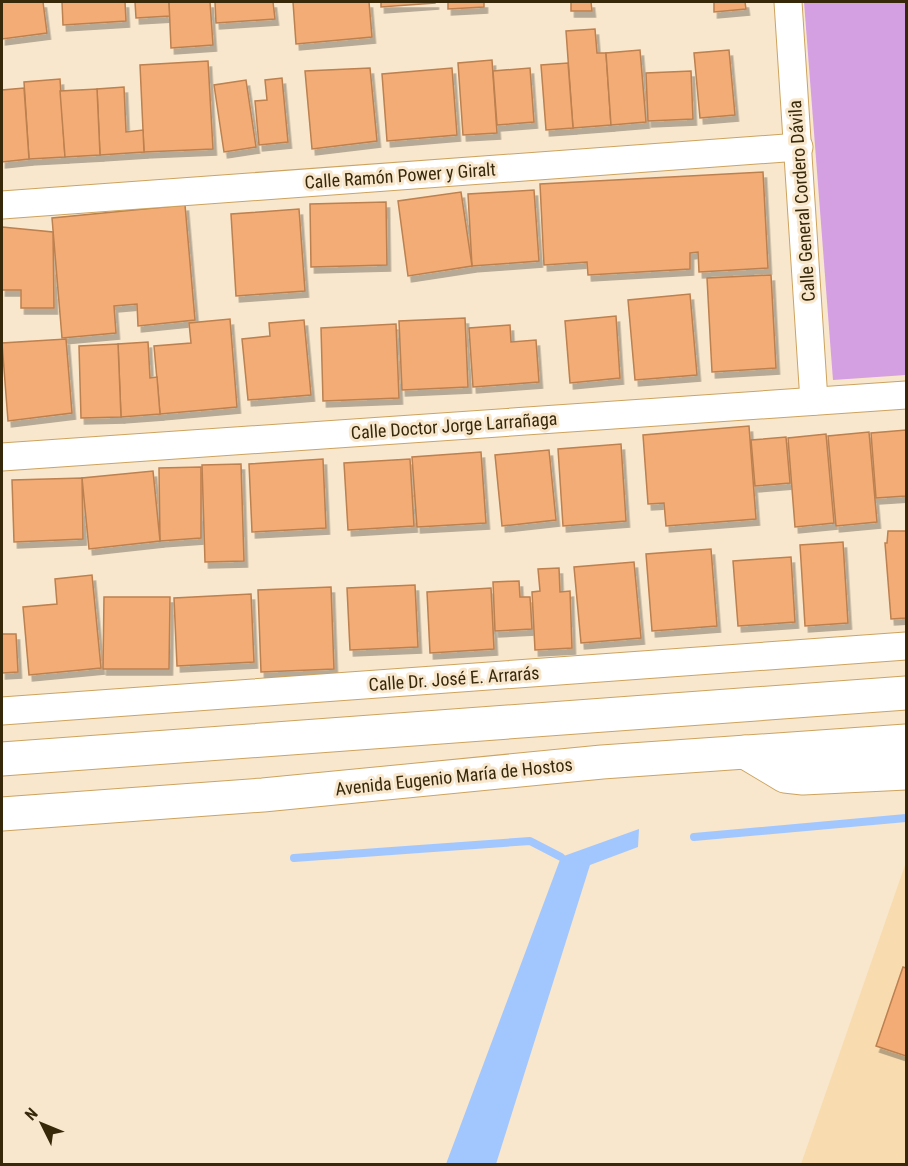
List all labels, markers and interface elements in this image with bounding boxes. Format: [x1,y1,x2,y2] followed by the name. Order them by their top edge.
[784,100,819,302] street label: Calle General Cordero Dávila
[304,158,496,193] street label: Calle Ramón Power y Giralt
[350,408,558,443] street label: Calle Doctor Jorge Larrañaga
[368,662,540,695] street label: Calle Dr. José E. Arrarás
[334,754,574,799] street label: Avenida Eugenio María de Hostos
[12,1094,72,1154] north arrow
[21,1104,42,1124] text: N

